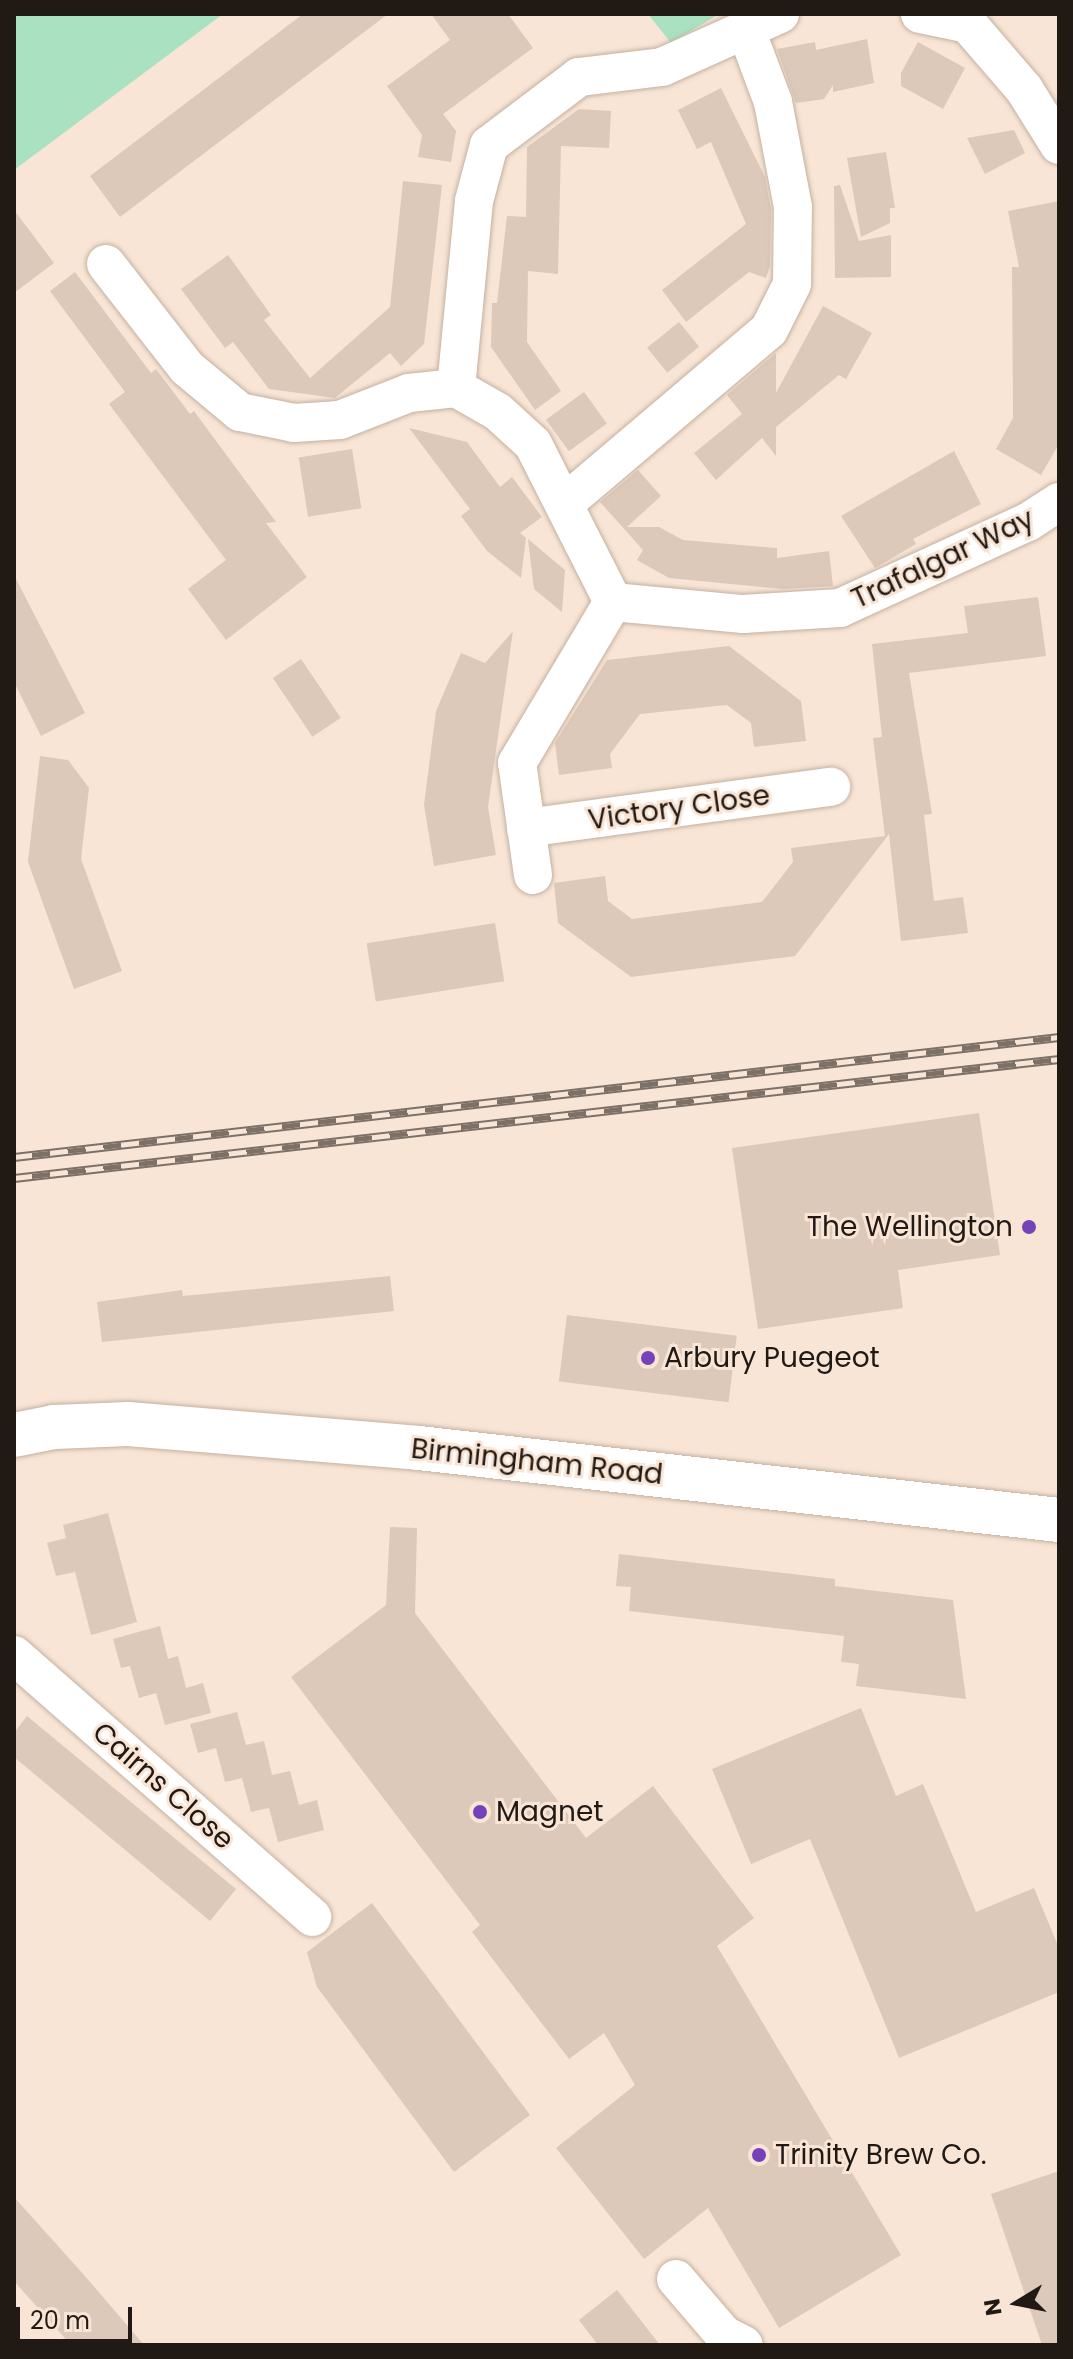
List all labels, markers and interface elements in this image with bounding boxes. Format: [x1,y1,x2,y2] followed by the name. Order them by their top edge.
[846,502,1040,616] street label: Trafalgar Way
[586,779,772,837] street label: Victory Close
[807,1210,1013,1244] place label: The Wellington
[1020,1218,1038,1236] marker: The Wellington
[664,1341,880,1375] place label: Arbury Puegeot
[639,1349,657,1367] marker: Arbury Puegeot
[409,1432,665,1492] street label: Birmingham Road
[85,1715,241,1857] street label: Cairns Close
[496,1795,603,1829] place label: Magnet
[471,1803,489,1821] marker: Magnet
[775,2138,987,2172] place label: Trinity Brew Co.
[750,2146,768,2164] marker: Trinity Brew Co.
[977,2263,1057,2343] north arrow
[20,2291,136,2341] scale bar
[976,2296,1010,2318] text: N
[30,2304,90,2337] text: 20 m

